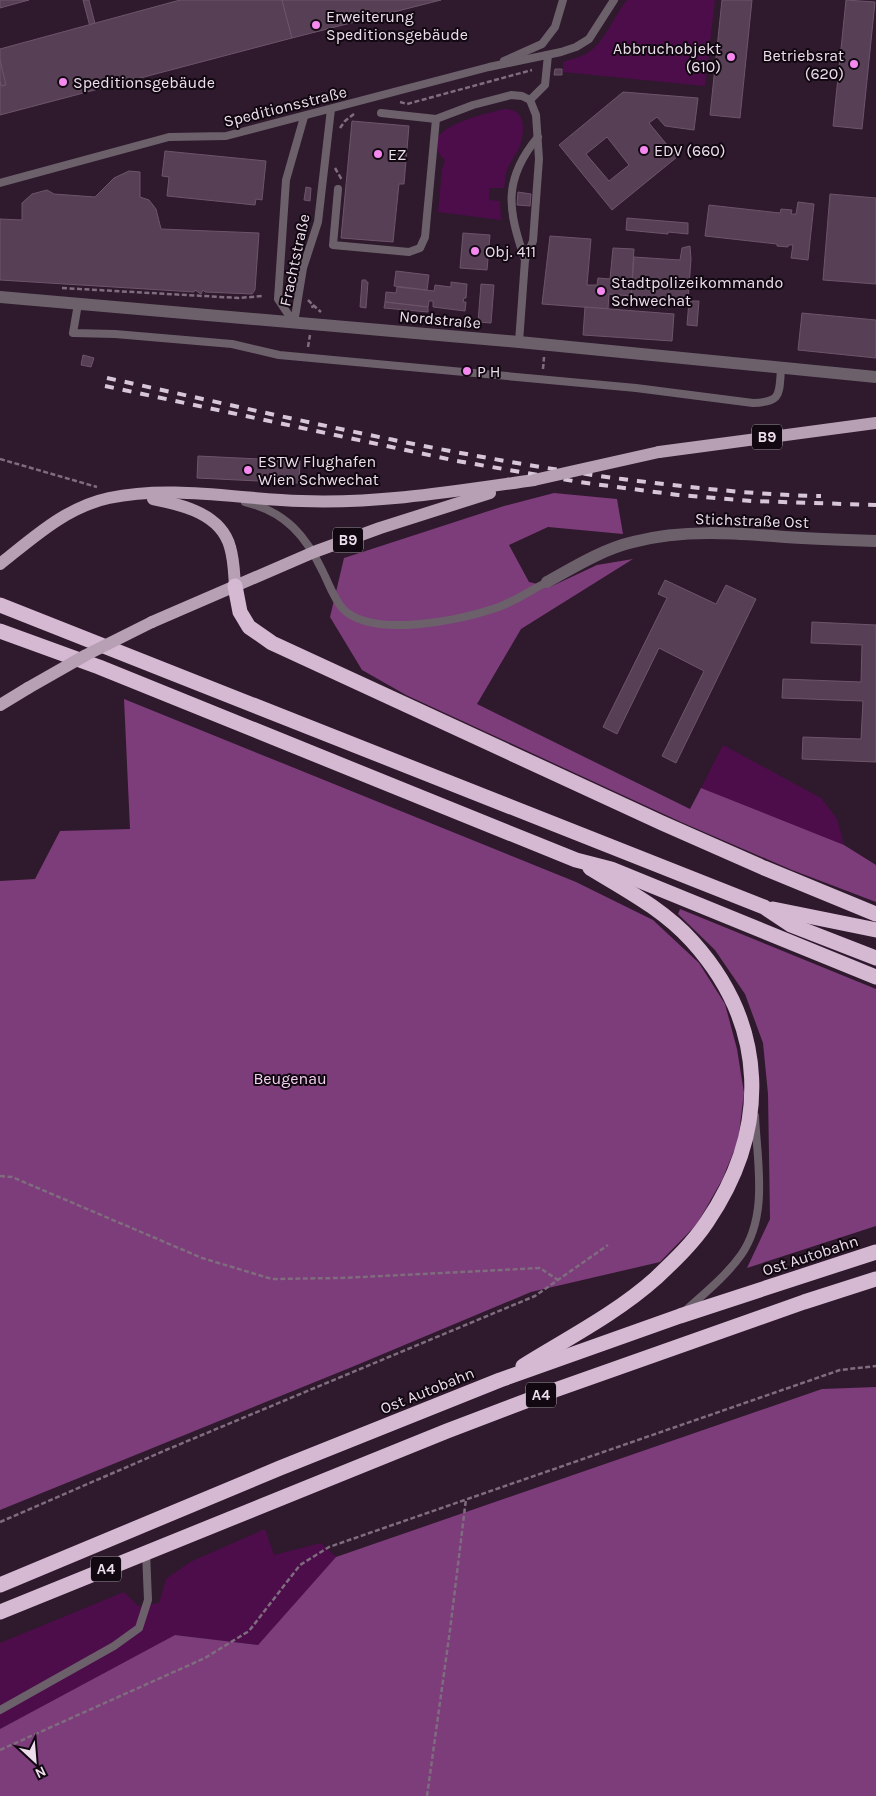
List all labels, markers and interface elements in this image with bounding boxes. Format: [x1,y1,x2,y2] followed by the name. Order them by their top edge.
[326,7,468,44] place label: Erweiterung Speditionsgebäude
[310,19,322,31] marker: Erweiterung Speditionsgebäude
[613,39,721,76] place label: Abbruchobjekt (610)
[763,46,844,83] place label: Betriebsrat (620)
[725,51,737,63] marker: Abbruchobjekt (610)
[848,58,860,70] marker: Betriebsrat (620)
[73,73,215,92] place label: Speditionsgebäude
[57,76,69,88] marker: Speditionsgebäude
[222,82,349,131] street label: Speditionsstraße
[654,141,726,160] place label: EDV (660)
[638,144,650,156] marker: EDV (660)
[388,145,406,164] place label: EZ
[372,148,384,160] marker: EZ
[275,212,314,308] street label: Frachtstraße
[485,242,536,261] place label: Obj. 411
[469,245,481,257] marker: Obj. 411
[611,273,783,310] place label: Stadtpolizeikommando Schwechat
[595,285,607,297] marker: Stadtpolizeikommando Schwechat
[398,306,482,333] street label: Nordstraße
[477,362,500,381] place label: P H
[461,365,473,377] marker: P H
[752,424,782,450] road number: B9
[258,452,379,489] place label: ESTW Flughafen Wien Schwechat
[242,464,254,476] marker: ESTW Flughafen Wien Schwechat
[695,509,809,532] street label: Stichstraße Ost
[333,528,363,552] road number: B9
[253,1069,327,1088] park label: Beugenau
[760,1231,861,1280] street label: Ost Autobahn
[377,1363,477,1418] street label: Ost Autobahn
[526,1382,556,1408] road number: A4
[91,1556,121,1582] road number: A4
[10,1736,60,1786] north arrow
[32,1762,49,1782] text: N

